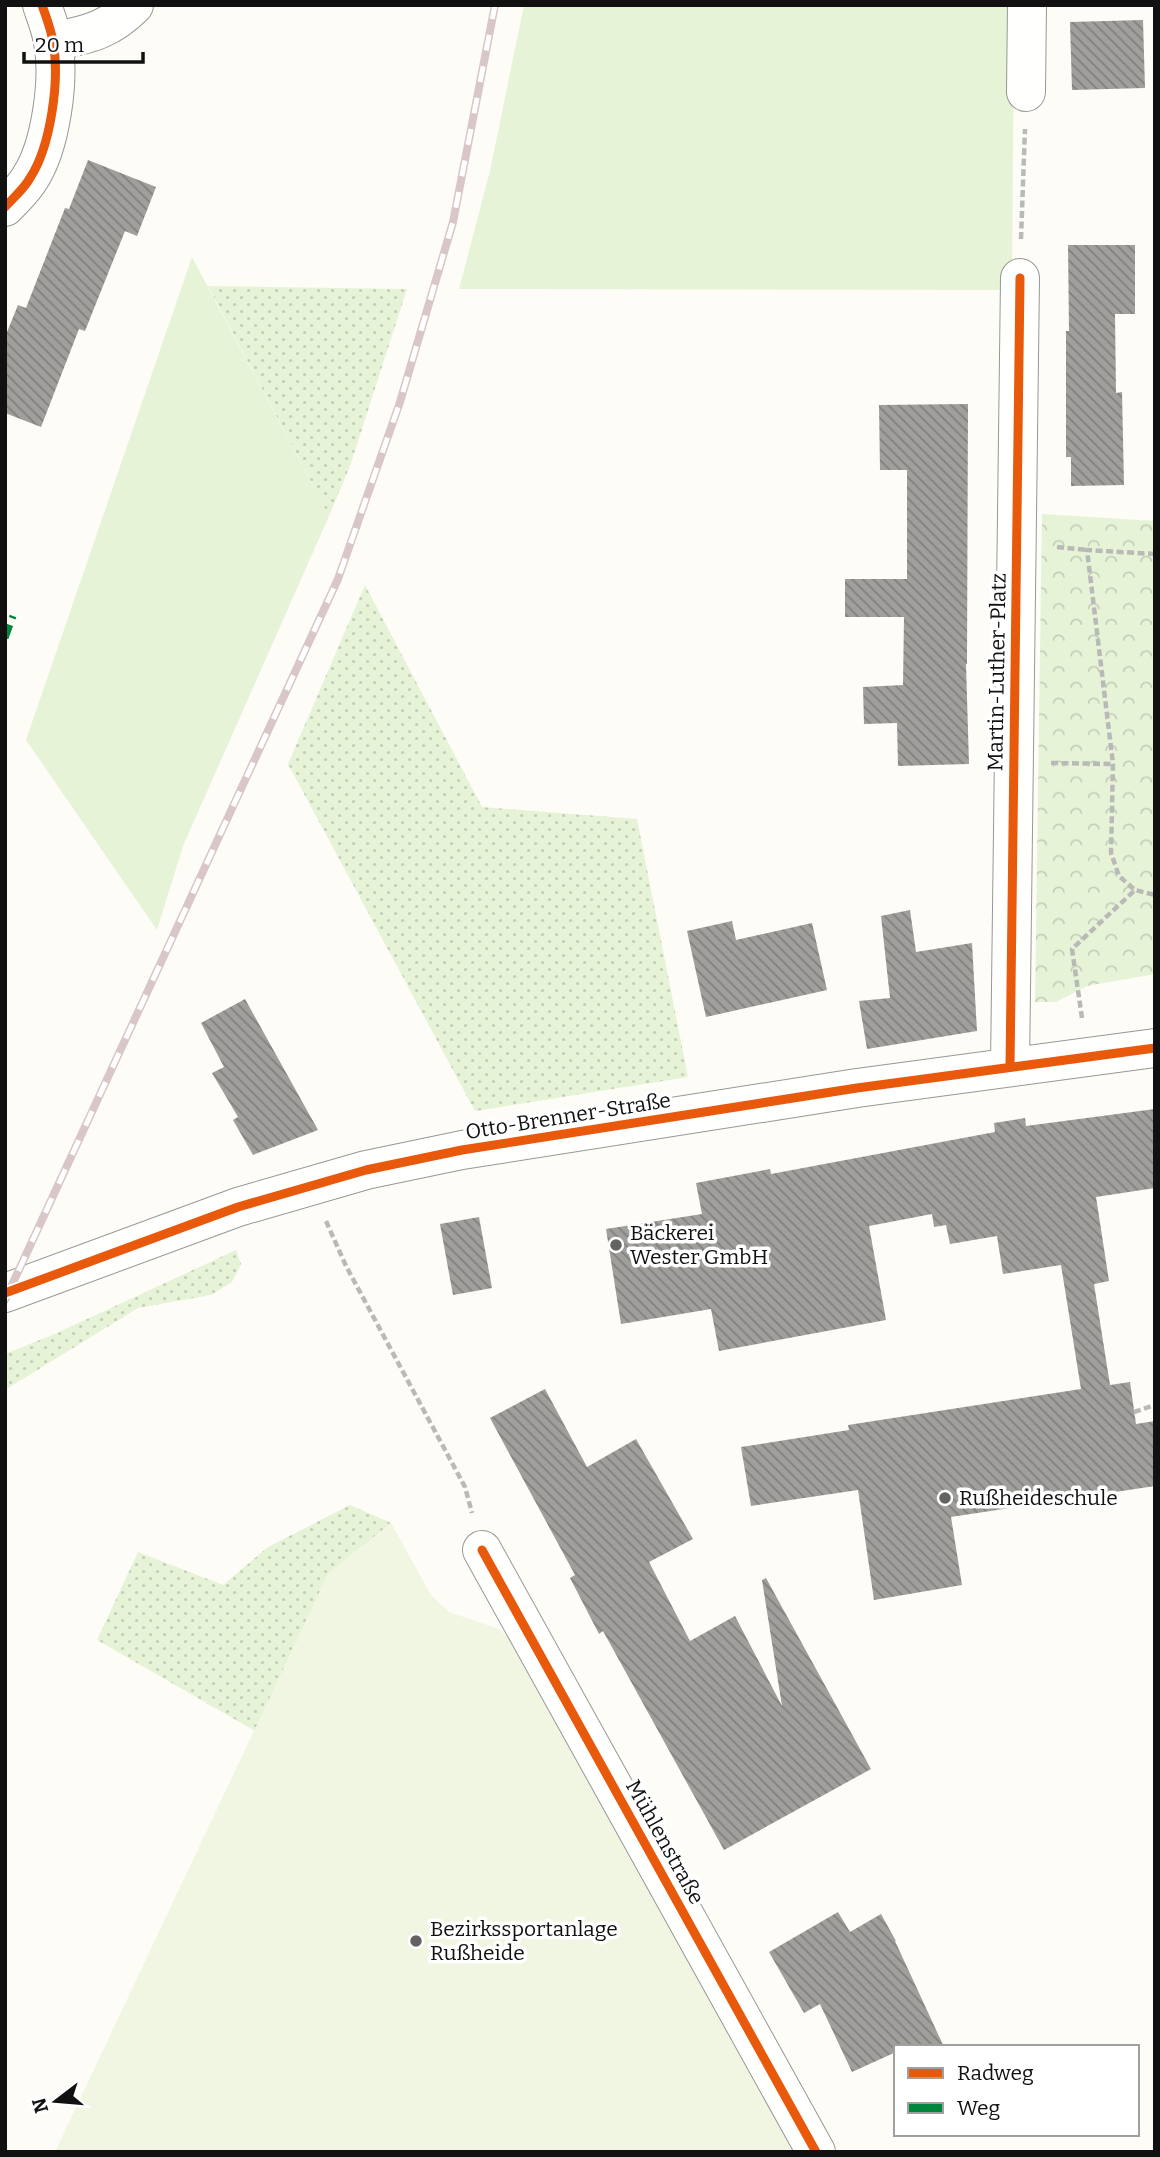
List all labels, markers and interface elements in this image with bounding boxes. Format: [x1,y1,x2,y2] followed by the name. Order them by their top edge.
[24,21,144,65] scale bar
[35,32,84,58] text: 20 m
[982,573,1012,771] street label: Martin-Luther-Platz
[464,1087,672,1145] street label: Otto-Brenner-Straße
[630,1220,768,1270] place label: Bäckerei Wester GmbH
[608,1237,624,1253] marker: Bäckerei Wester GmbH
[959,1485,1118,1511] place label: Rußheideschule
[937,1490,953,1506] marker: Rußheideschule
[620,1775,710,1909] street label: Mühlenstraße
[430,1916,618,1966] place label: Bezirkssportanlage Rußheide
[408,1933,424,1949] marker: Bezirkssportanlage Rußheide
[894,2045,1139,2136] legend
[957,2060,1034,2086] text: Radweg
[21,2066,91,2136] north arrow
[27,2095,53,2116] text: N
[957,2095,1000,2121] text: Weg

